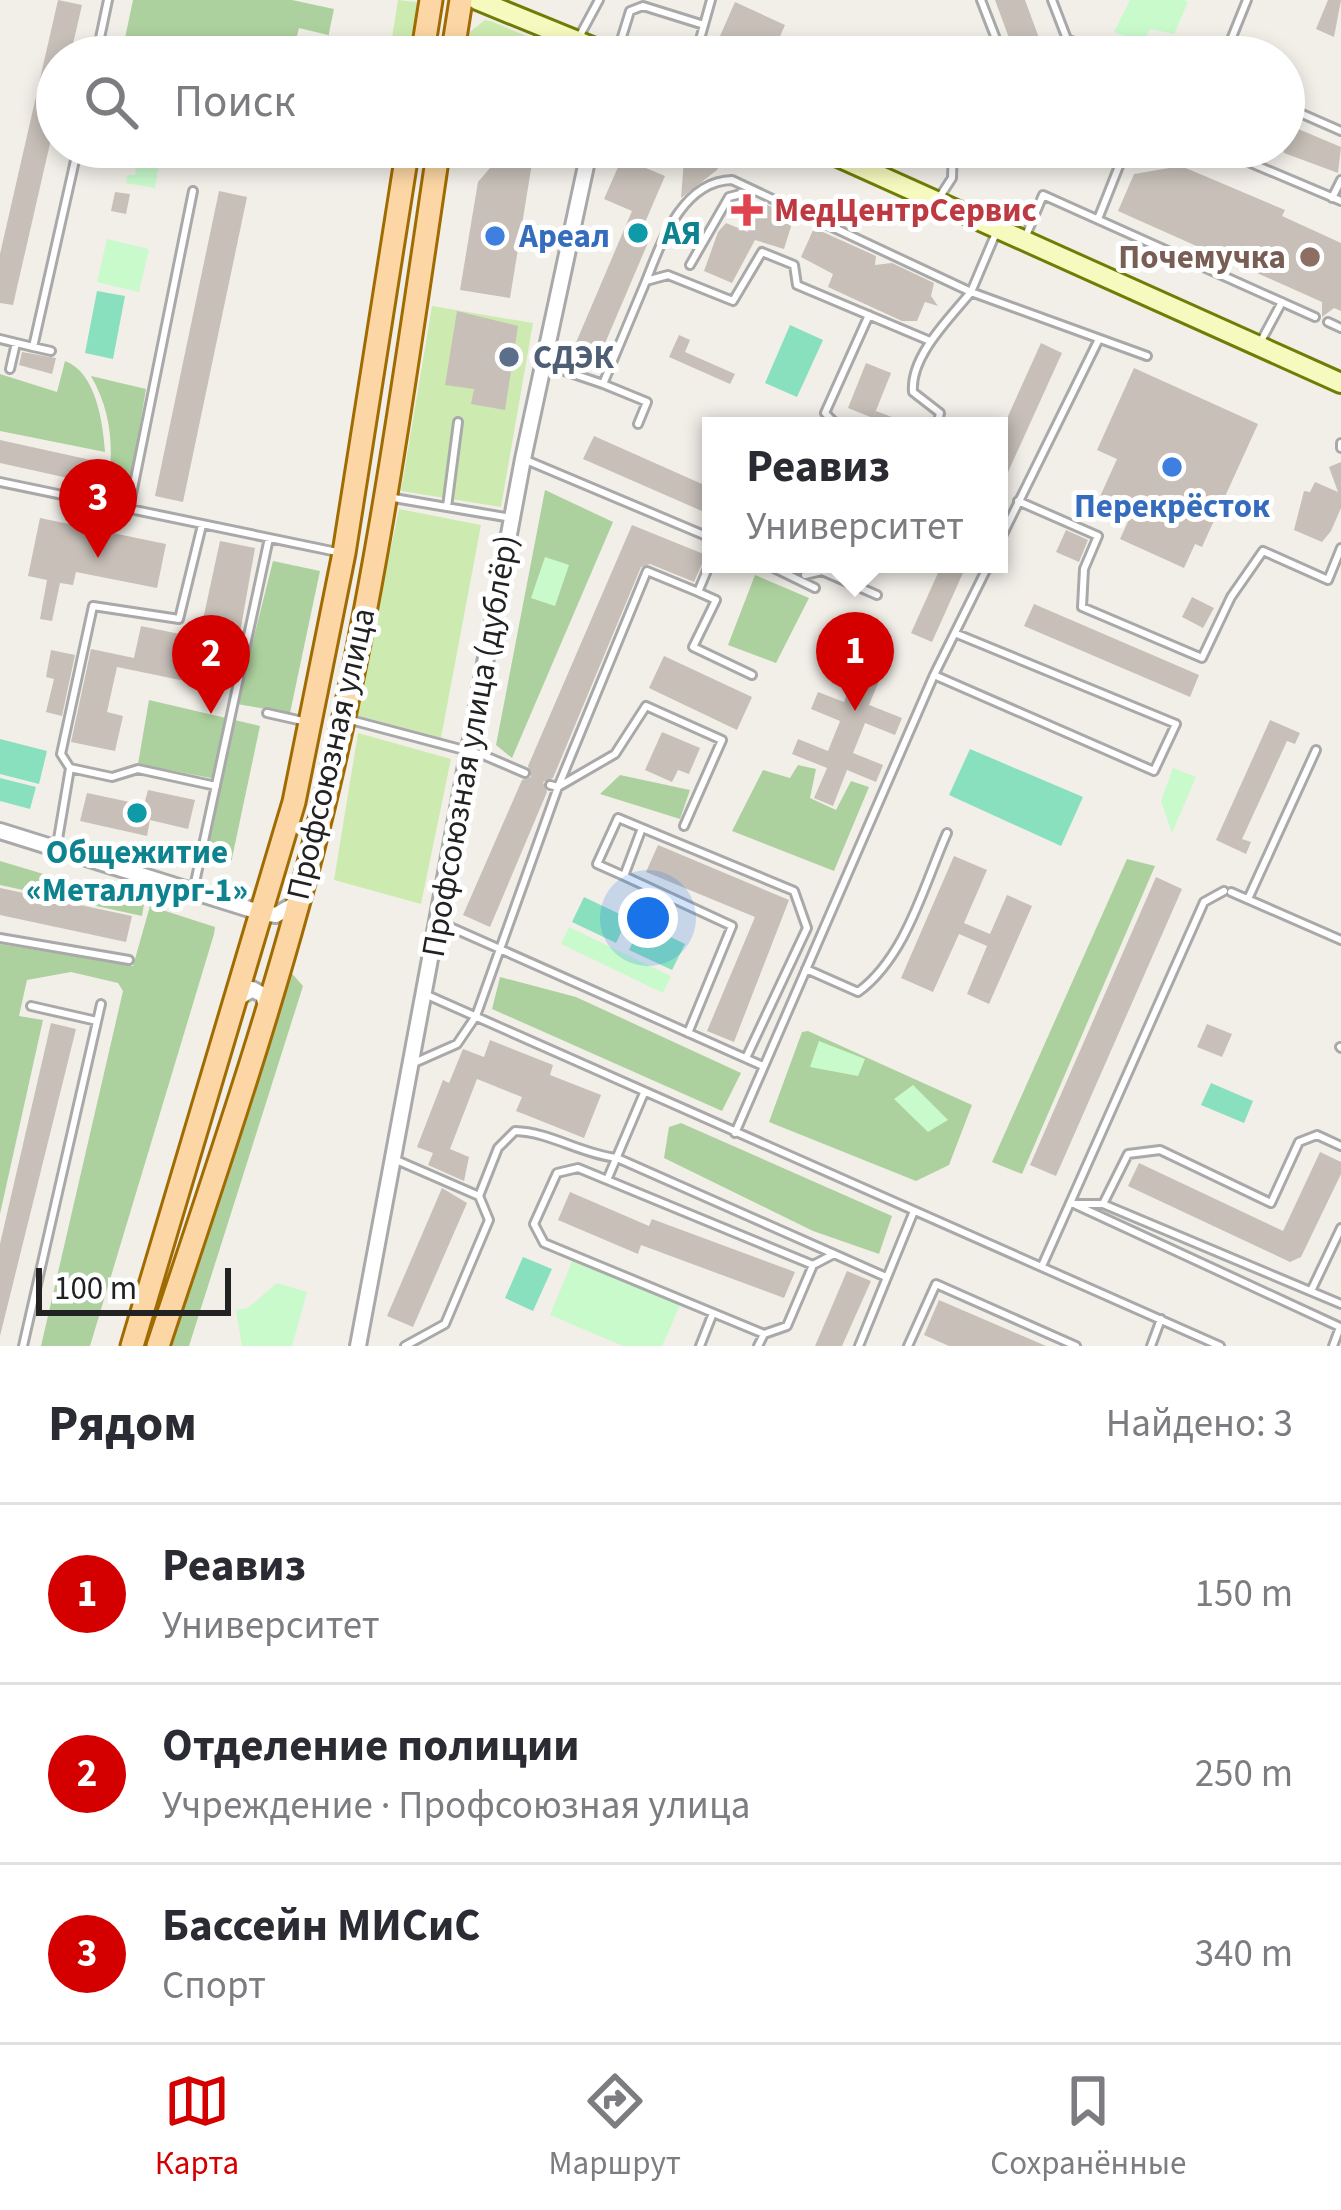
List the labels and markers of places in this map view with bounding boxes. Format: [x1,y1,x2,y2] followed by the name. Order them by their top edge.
[774,187,1037,234] place label: МедЦентрСервис
[731,194,763,226] marker: МедЦентрСервис
[661,210,701,257] place label: АЯ
[518,213,610,260] place label: Ареал
[625,220,651,246] marker: АЯ
[482,223,508,249] marker: Ареал
[1118,234,1286,281] place label: Почемучка
[1297,244,1323,270] marker: Почемучка
[533,334,615,381] place label: СДЭК
[496,344,522,370] marker: СДЭК
[1159,454,1185,480] marker: Перекрёсток
[59,459,137,558] pin: 3
[1074,483,1270,530] place label: Перекрёсток
[816,612,894,711] pin: 1
[172,615,250,714] pin: 2
[124,800,150,826] marker: Общежитие «Металлург-1»
[26,829,248,914] place label: Общежитие «Металлург-1»

